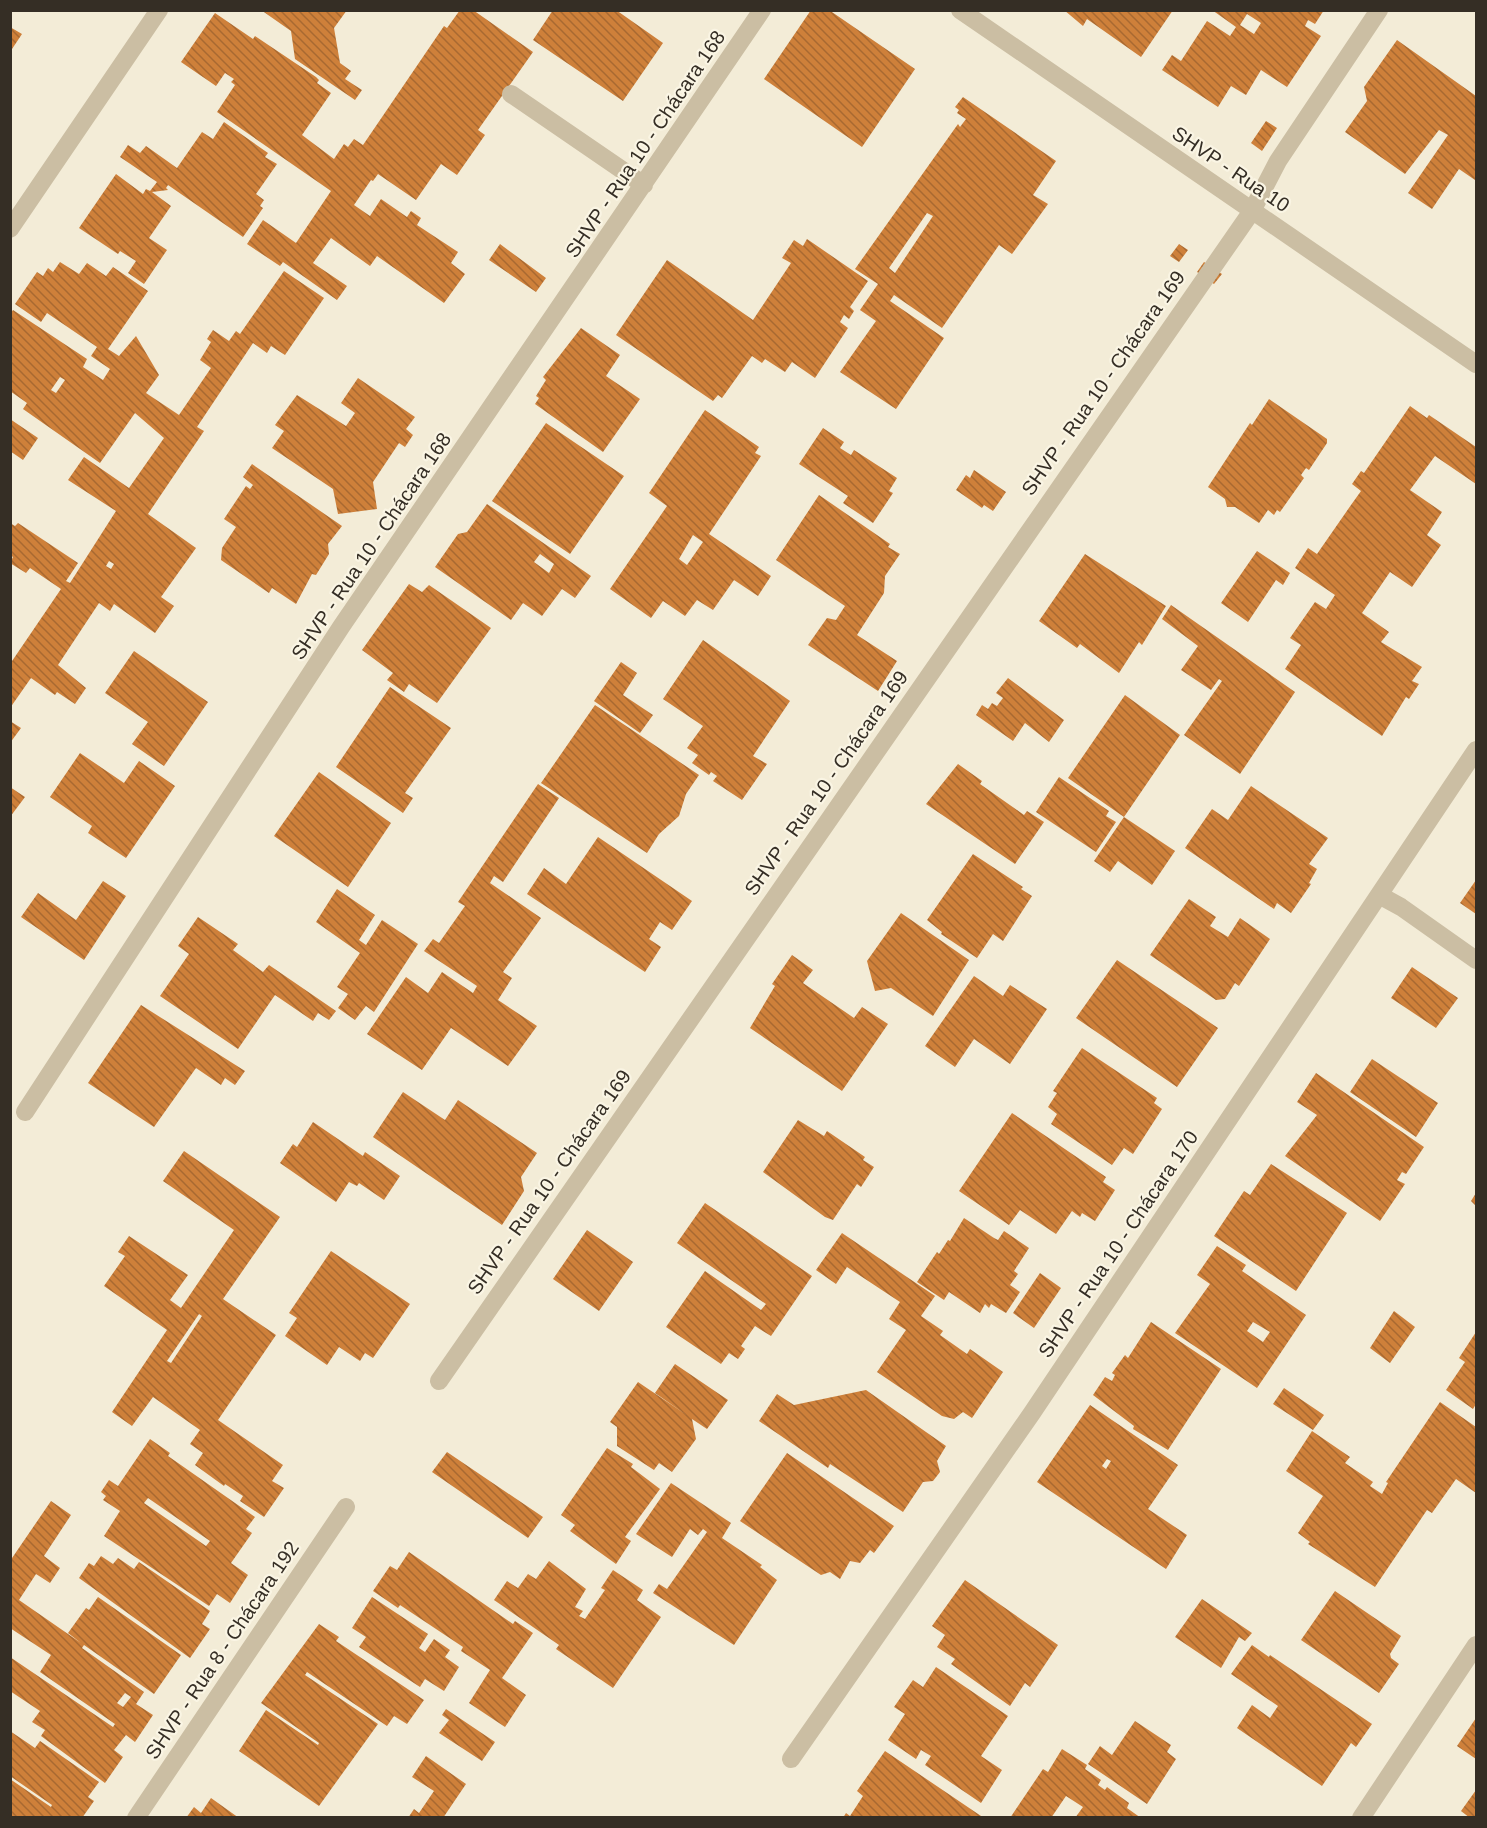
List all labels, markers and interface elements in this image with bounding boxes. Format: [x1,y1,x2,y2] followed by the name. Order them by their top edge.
[561,26,729,262] street label: SHVP - Rua 10 - Chácara 168
[1168,122,1294,216] street label: SHVP - Rua 10
[1017,267,1189,499] street label: SHVP - Rua 10 - Chácara 169
[287,428,455,664] street label: SHVP - Rua 10 - Chácara 168
[740,667,912,899] street label: SHVP - Rua 10 - Chácara 169
[463,1066,635,1298] street label: SHVP - Rua 10 - Chácara 169
[1034,1126,1202,1362] street label: SHVP - Rua 10 - Chácara 170
[141,1537,303,1763] street label: SHVP - Rua 8 - Chácara 192

